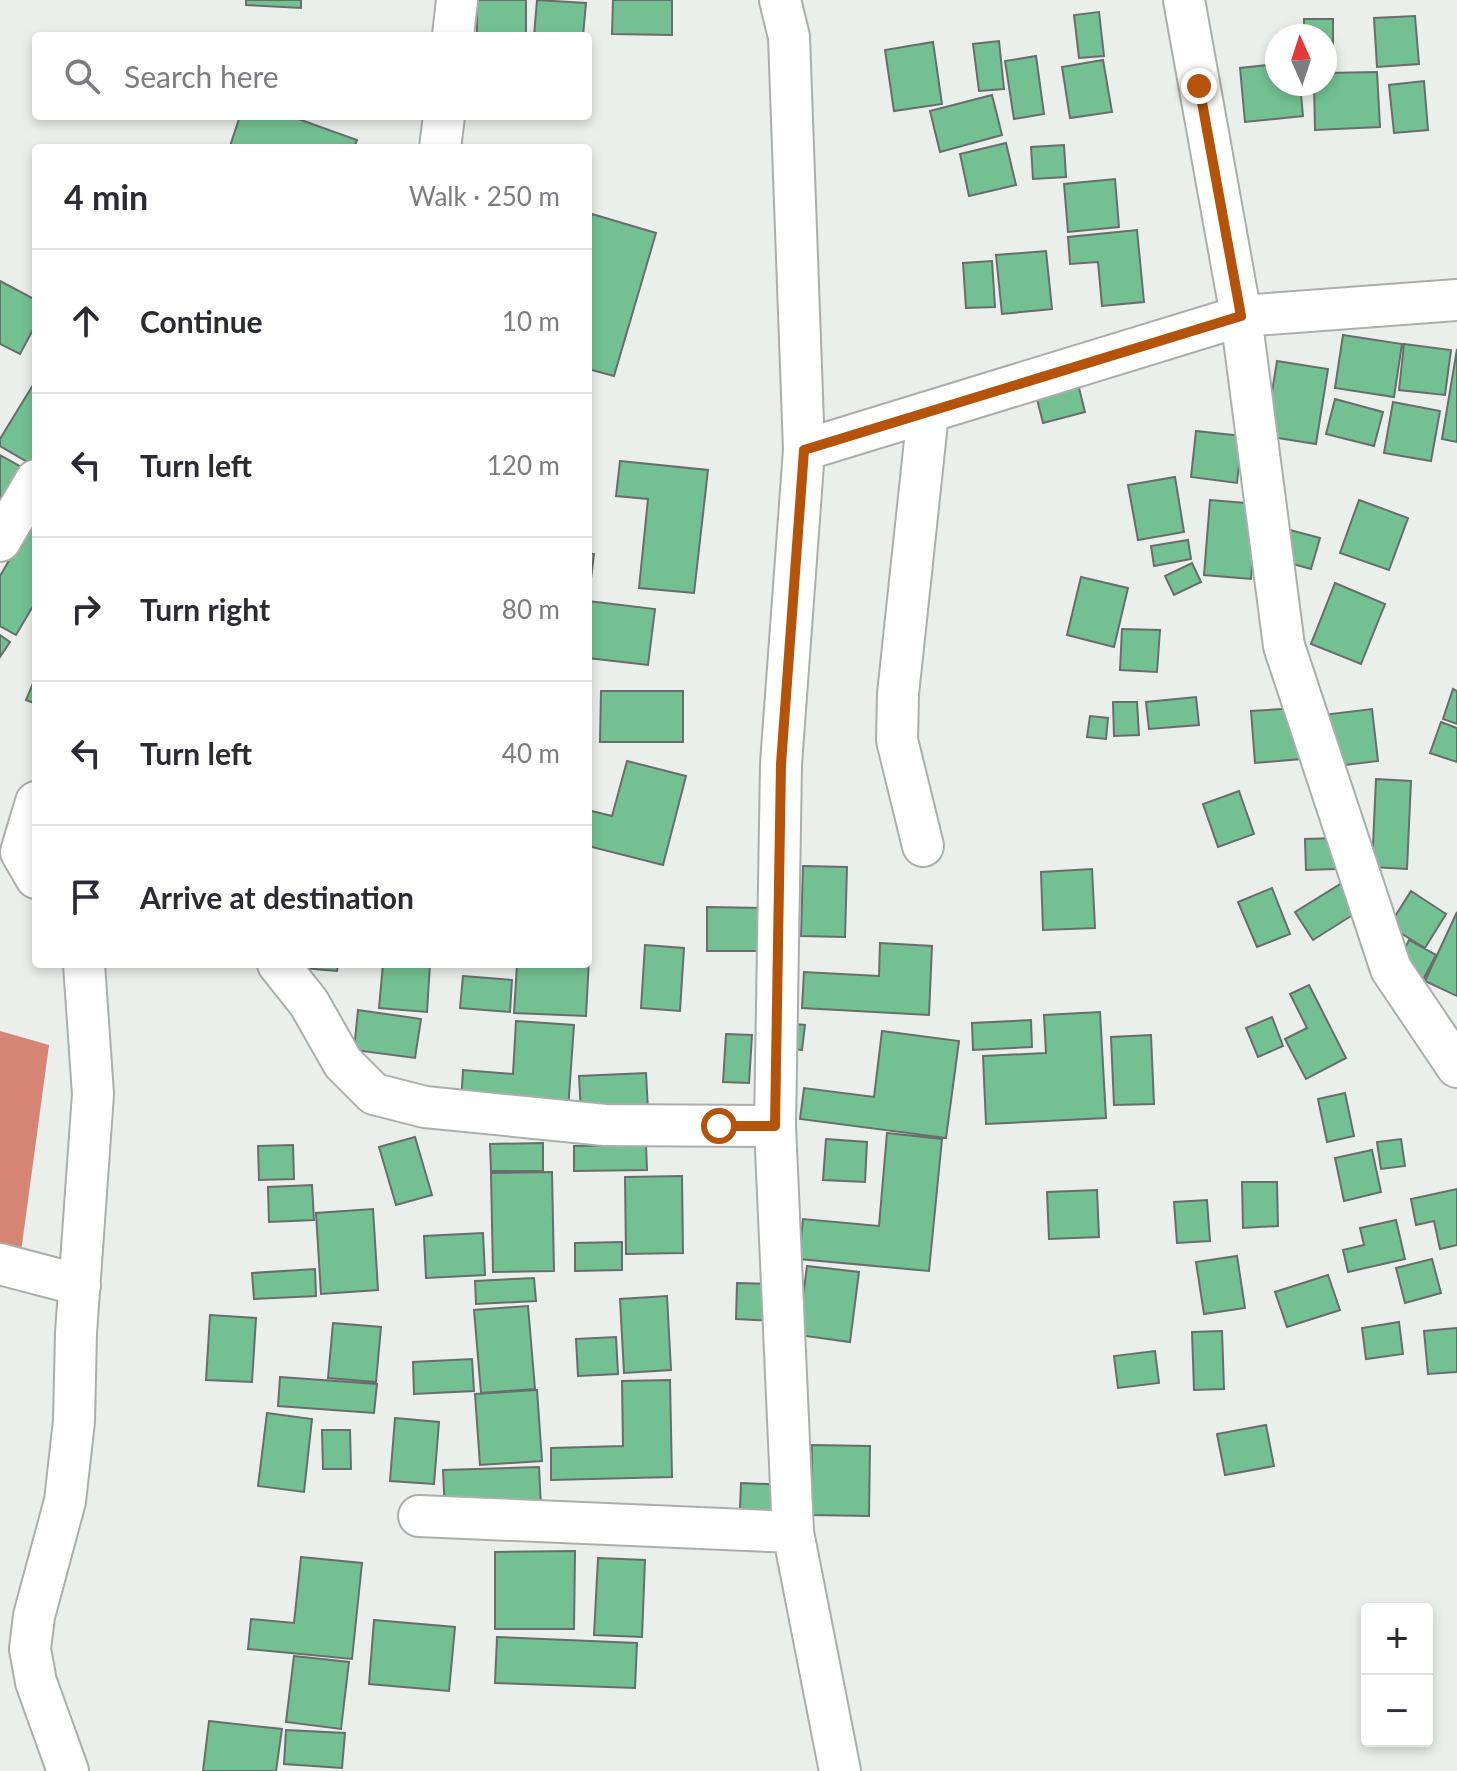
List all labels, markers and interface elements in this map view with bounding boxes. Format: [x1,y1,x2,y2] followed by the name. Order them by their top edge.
[1265,24,1337,96] north arrow
[32,32,592,120] search box
[60,54,104,98] icon: search
[124,58,279,94] text: Search here
[1181,68,1217,104] route end
[64,176,148,217] text: 4 min
[409,180,560,212] text: Walk · 250 m
[64,299,108,343] icon: ahead
[140,303,263,339] text: Continue
[502,305,560,337] text: 10 m
[64,443,108,487] icon: left
[140,447,252,483] text: Turn left
[487,449,560,481] text: 120 m
[64,587,108,631] icon: right
[140,591,270,627] text: Turn right
[502,593,560,625] text: 80 m
[64,731,108,775] icon: left
[140,735,252,771] text: Turn left
[502,737,560,769] text: 40 m
[64,875,108,919] icon: arrive
[140,879,414,915] text: Arrive at destination
[701,1108,737,1144] route start
[1361,1603,1433,1747] map controls
[1361,1603,1433,1675] button: +
[1361,1675,1433,1747] button: −

